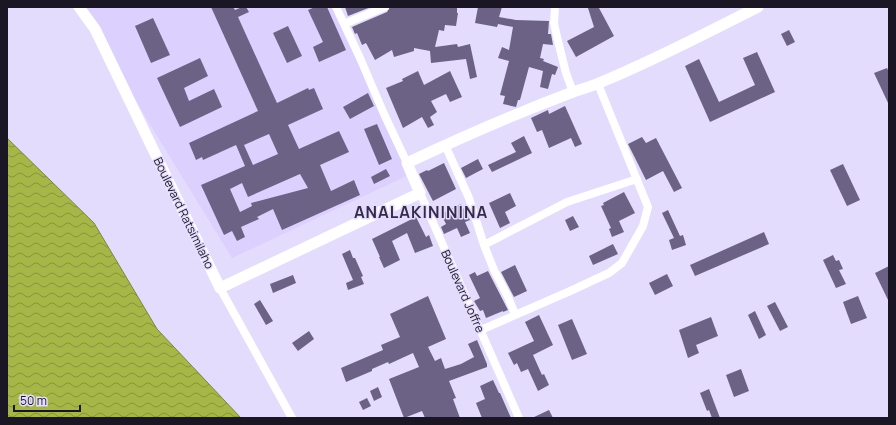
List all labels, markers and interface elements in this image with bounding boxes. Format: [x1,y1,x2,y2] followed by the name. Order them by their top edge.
[150,154,218,272] street label: Boulevard Ratsimilaho
[354,201,488,223] district label: ANALAKINININA
[437,247,489,335] street label: Boulevard Joffre
[14,387,80,413] scale bar
[20,392,47,409] text: 50 m

